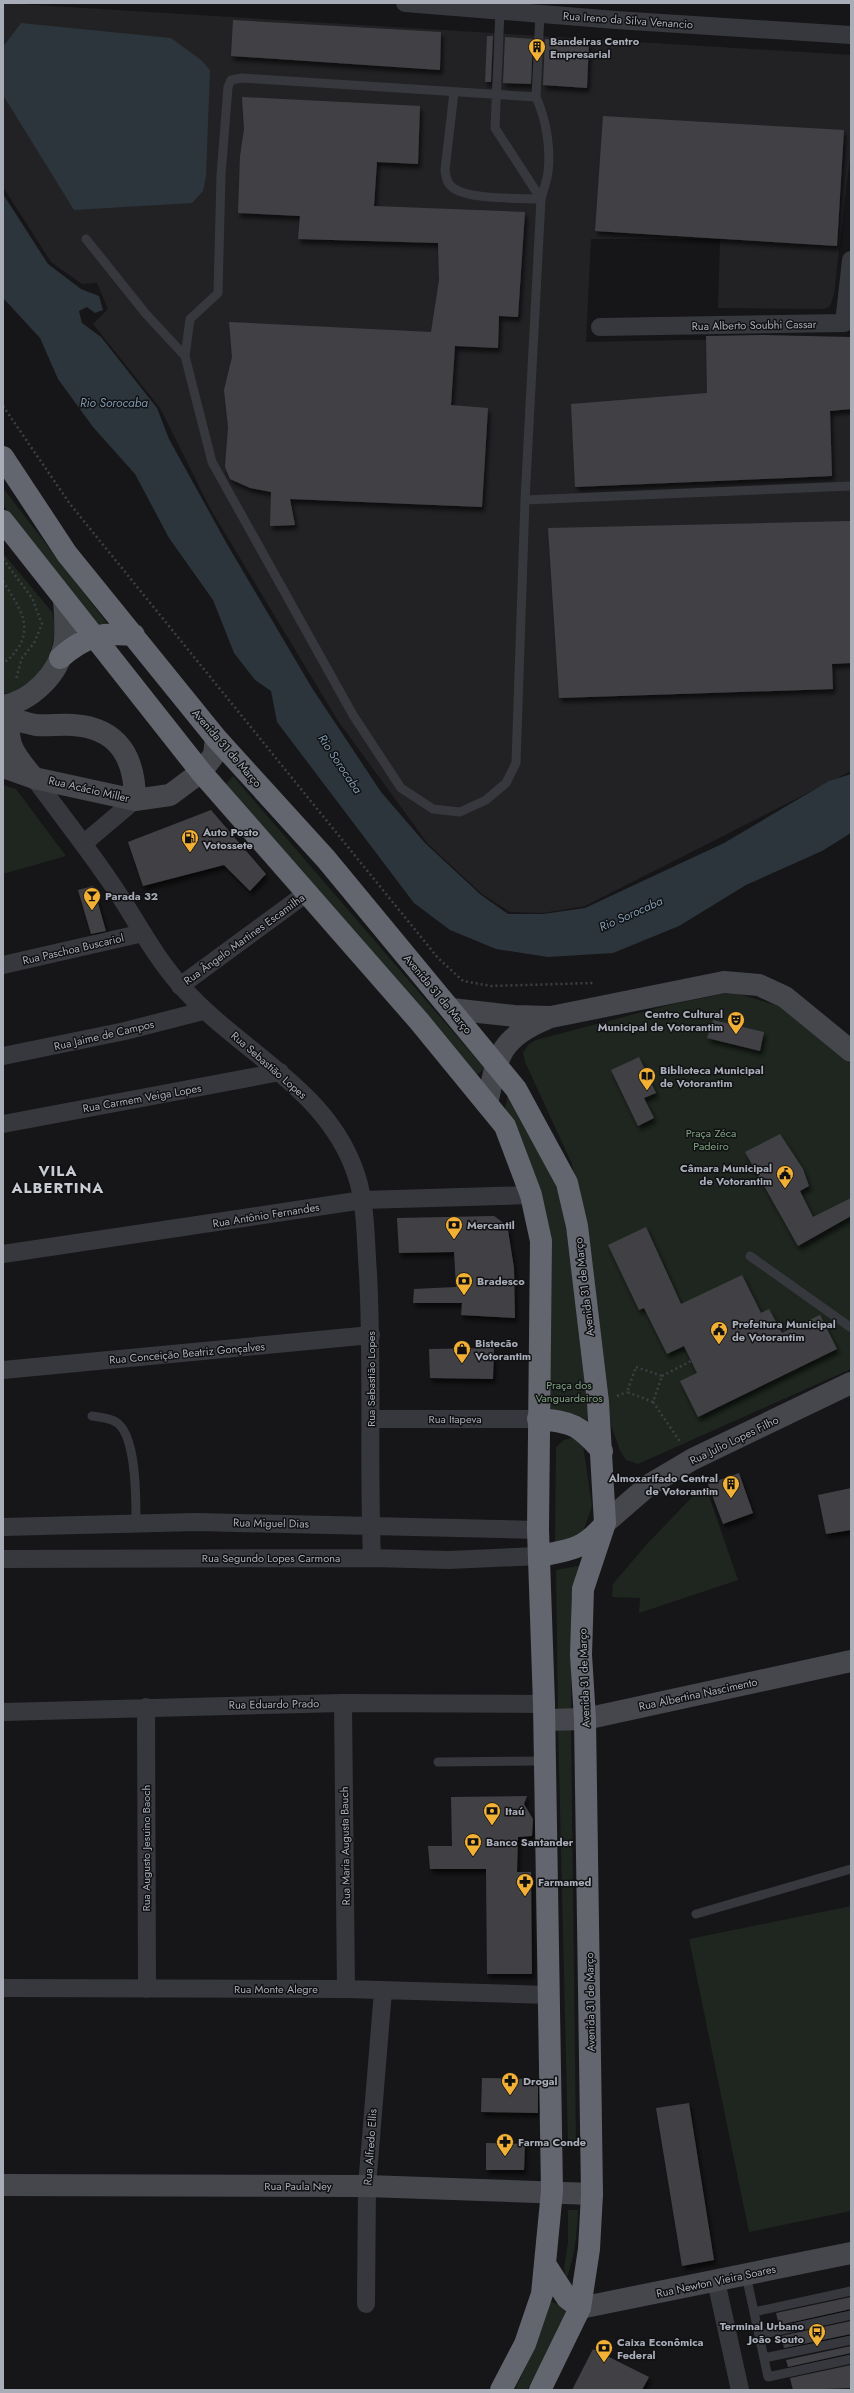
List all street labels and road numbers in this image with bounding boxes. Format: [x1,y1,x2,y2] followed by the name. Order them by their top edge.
[562,7,694,33] street label: Rua Ireno da Silva Venancio
[691,316,817,334] street label: Rua Alberto Soubhi Cassar
[188,705,266,791] street label: Avenida 31 de Março
[47,772,131,806] street label: Rua Acácio Miller
[180,890,308,988] street label: Rua Ângelo Martines Escamilha
[21,930,125,968] street label: Rua Paschoa Buscariol
[400,951,476,1037] street label: Avenida 31 de Março
[52,1016,156,1054] street label: Rua Jaime de Campos
[228,1028,311,1103] street label: Rua Sebastião Lopes
[81,1080,203,1116] street label: Rua Carmem Veiga Lopes
[211,1199,321,1231] street label: Rua Antônio Fernandes
[570,1237,598,1337] street label: Avenida 31 de Março
[363,1331,379,1427] street label: Rua Sebastião Lopes
[108,1338,266,1368] street label: Rua Conceição Beatriz Gonçalves
[428,1411,482,1427] street label: Rua Itapeva
[687,1412,781,1468] street label: Rua Julio Lopes Filho
[233,1514,310,1532] street label: Rua Miguel Dias
[202,1550,340,1566] street label: Rua Segundo Lopes Carmona
[574,1628,594,1728] street label: Avenida 31 de Março
[637,1674,759,1714] street label: Rua Albertina Nascimento
[229,1695,319,1713] street label: Rua Eduardo Prado
[138,1785,154,1911] street label: Rua Augusto Jesuino Baoch
[336,1787,354,1905] street label: Rua Maria Augusta Bauch
[581,1952,599,2052] street label: Avenida 31 de Março
[234,1981,318,1997] street label: Rua Monte Alegre
[359,2108,381,2186] street label: Rua Alfredo Ellis
[264,2178,332,2194] street label: Rua Paula Ney
[655,2260,778,2301] street label: Rua Newton Vieira Soares

